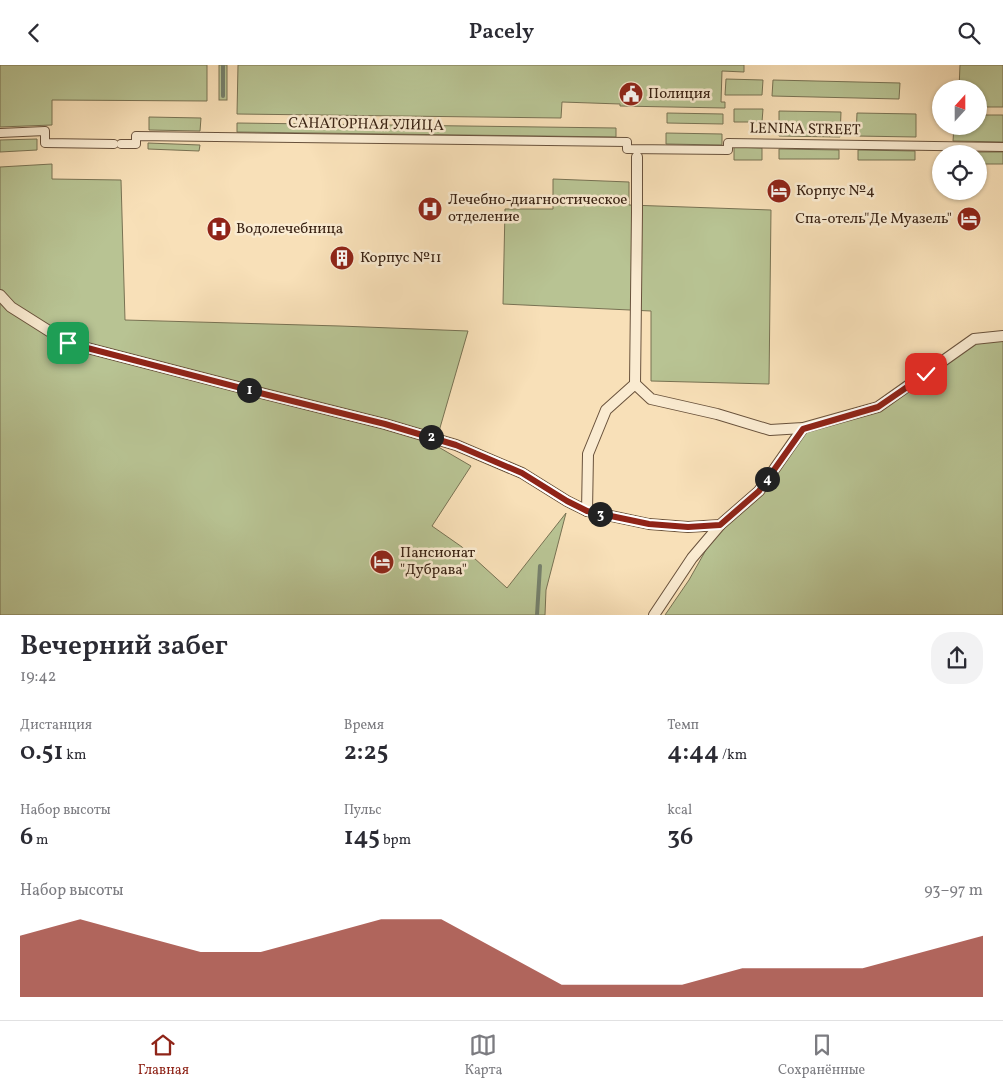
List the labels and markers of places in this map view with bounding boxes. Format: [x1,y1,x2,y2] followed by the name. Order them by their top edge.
[618,81,644,107] public building icon: Полиция
[648,84,711,105] place label: Полиция
[766,178,792,204] hotel icon: Корпус №4
[796,181,875,202] place label: Корпус №4
[448,190,627,228] place label: Лечебно-диагностическое отделение
[417,196,443,222] hospital icon: Лечебно-диагностическое отделение
[956,206,982,232] hotel icon: Спа-отель"Де Муазель"
[795,209,952,230] place label: Спа-отель"Де Муазель"
[206,216,232,242] hospital icon: Водолечебница
[236,219,343,240] place label: Водолечебница
[329,245,355,271] building icon: Корпус №11
[360,248,442,269] place label: Корпус №11
[47,322,89,364] pin
[905,353,947,395] pin
[236,377,262,403] pin: 1
[418,425,444,449] pin: 2
[754,467,780,491] pin: 4
[588,501,612,527] pin: 3
[400,543,475,581] place label: Пансионат "Дубрава"
[369,549,395,575] hotel icon: Пансионат "Дубрава"

